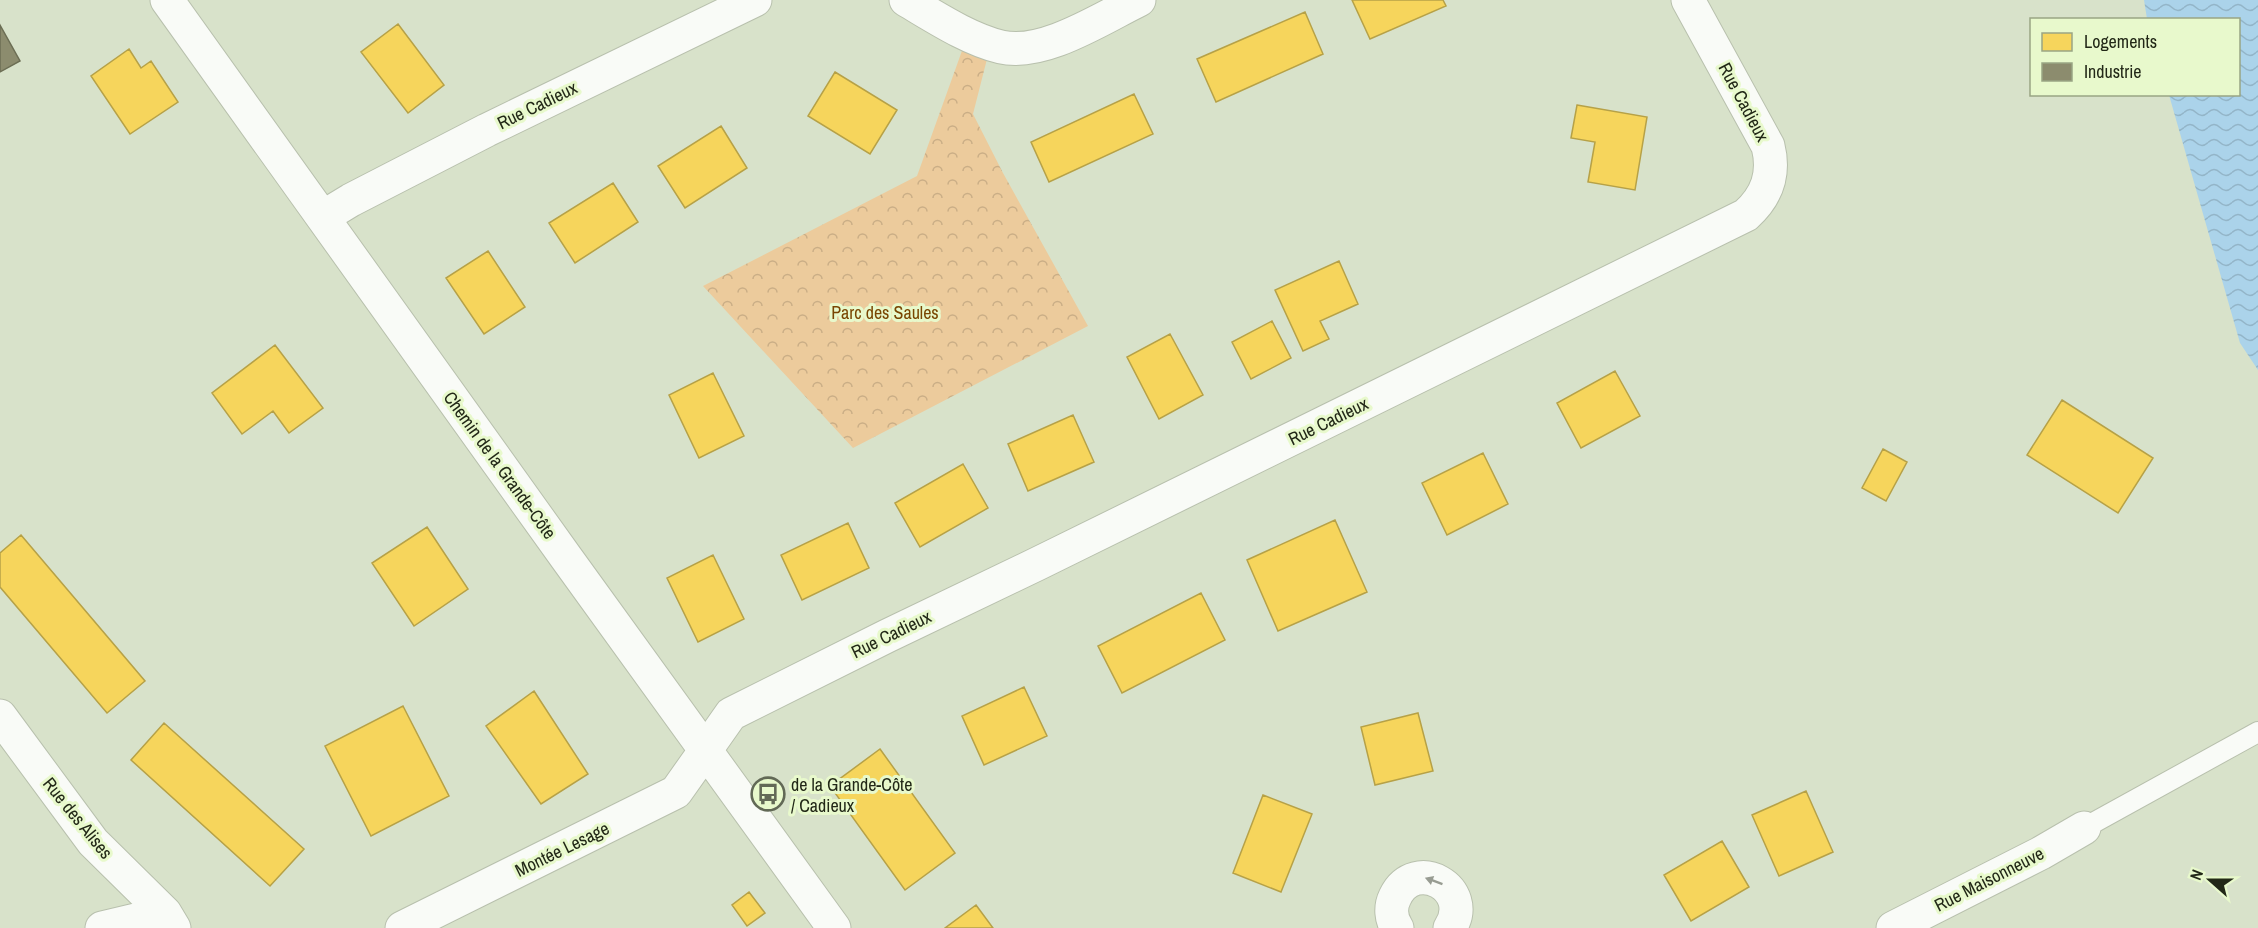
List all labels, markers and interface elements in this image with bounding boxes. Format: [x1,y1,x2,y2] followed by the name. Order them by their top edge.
[2030,18,2240,96] legend
[2084,29,2157,54] text: Logements
[1713,58,1776,146] street label: Rue Cadieux
[2084,59,2141,84] text: Industrie
[493,75,582,135] street label: Rue Cadieux
[831,300,939,325] park label: Parc des Saules
[438,386,562,544] street label: Chemin de la Grande-Côte
[1284,391,1373,451] street label: Rue Cadieux
[847,604,936,664] street label: Rue Cadieux
[37,772,119,864] street label: Rue des Alises
[791,772,912,818] place label: de la Grande-Côte / Cadieux
[750,776,786,812] bus stop icon: de la Grande-Côte / Cadieux
[511,815,613,883] street label: Montée Lesage
[1930,841,2048,917] street label: Rue Maisonneuve
[2180,850,2240,910] north arrow
[2184,866,2208,883] text: N
[1425,876,1443,886] one-way arrow

